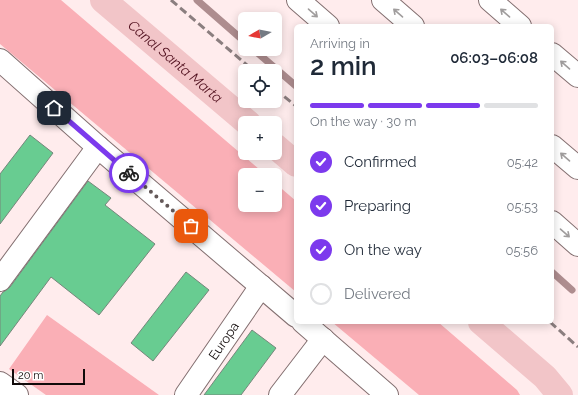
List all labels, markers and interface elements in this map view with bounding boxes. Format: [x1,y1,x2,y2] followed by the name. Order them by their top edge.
[308,8,318,18] one-way arrow
[500,8,510,18] one-way arrow
[394,9,404,18] one-way arrow
[238,12,282,56] north arrow
[238,12,282,212] map controls
[125,17,226,106] water label: Canal Santa Marta
[310,36,370,51] text: Arriving in
[450,49,538,67] text: 06:03–06:08
[310,51,377,81] text: 2 min
[560,61,570,70] one-way arrow
[238,64,282,108] button: locate
[37,91,71,125] pin
[43,97,65,119] icon: home
[310,114,416,129] text: On the way · 30 m
[238,116,282,160] button: +
[310,151,332,173] icon: check
[109,153,149,193] courier
[344,153,417,171] text: Confirmed
[560,153,570,162] one-way arrow
[507,155,538,170] text: 05:42
[118,162,140,184] icon: bike
[238,168,282,212] button: −
[310,195,332,217] icon: check
[344,197,411,215] text: Preparing
[506,199,538,214] text: 05:53
[174,209,208,243] pin
[180,215,202,237] icon: bag
[560,229,570,238] one-way arrow
[310,239,332,261] icon: check
[344,241,422,259] text: On the way
[506,243,538,258] text: 05:56
[344,285,411,303] text: Delivered
[206,319,242,363] street label: Europa
[12,367,85,386] scale bar
[18,369,43,382] text: 20 m

